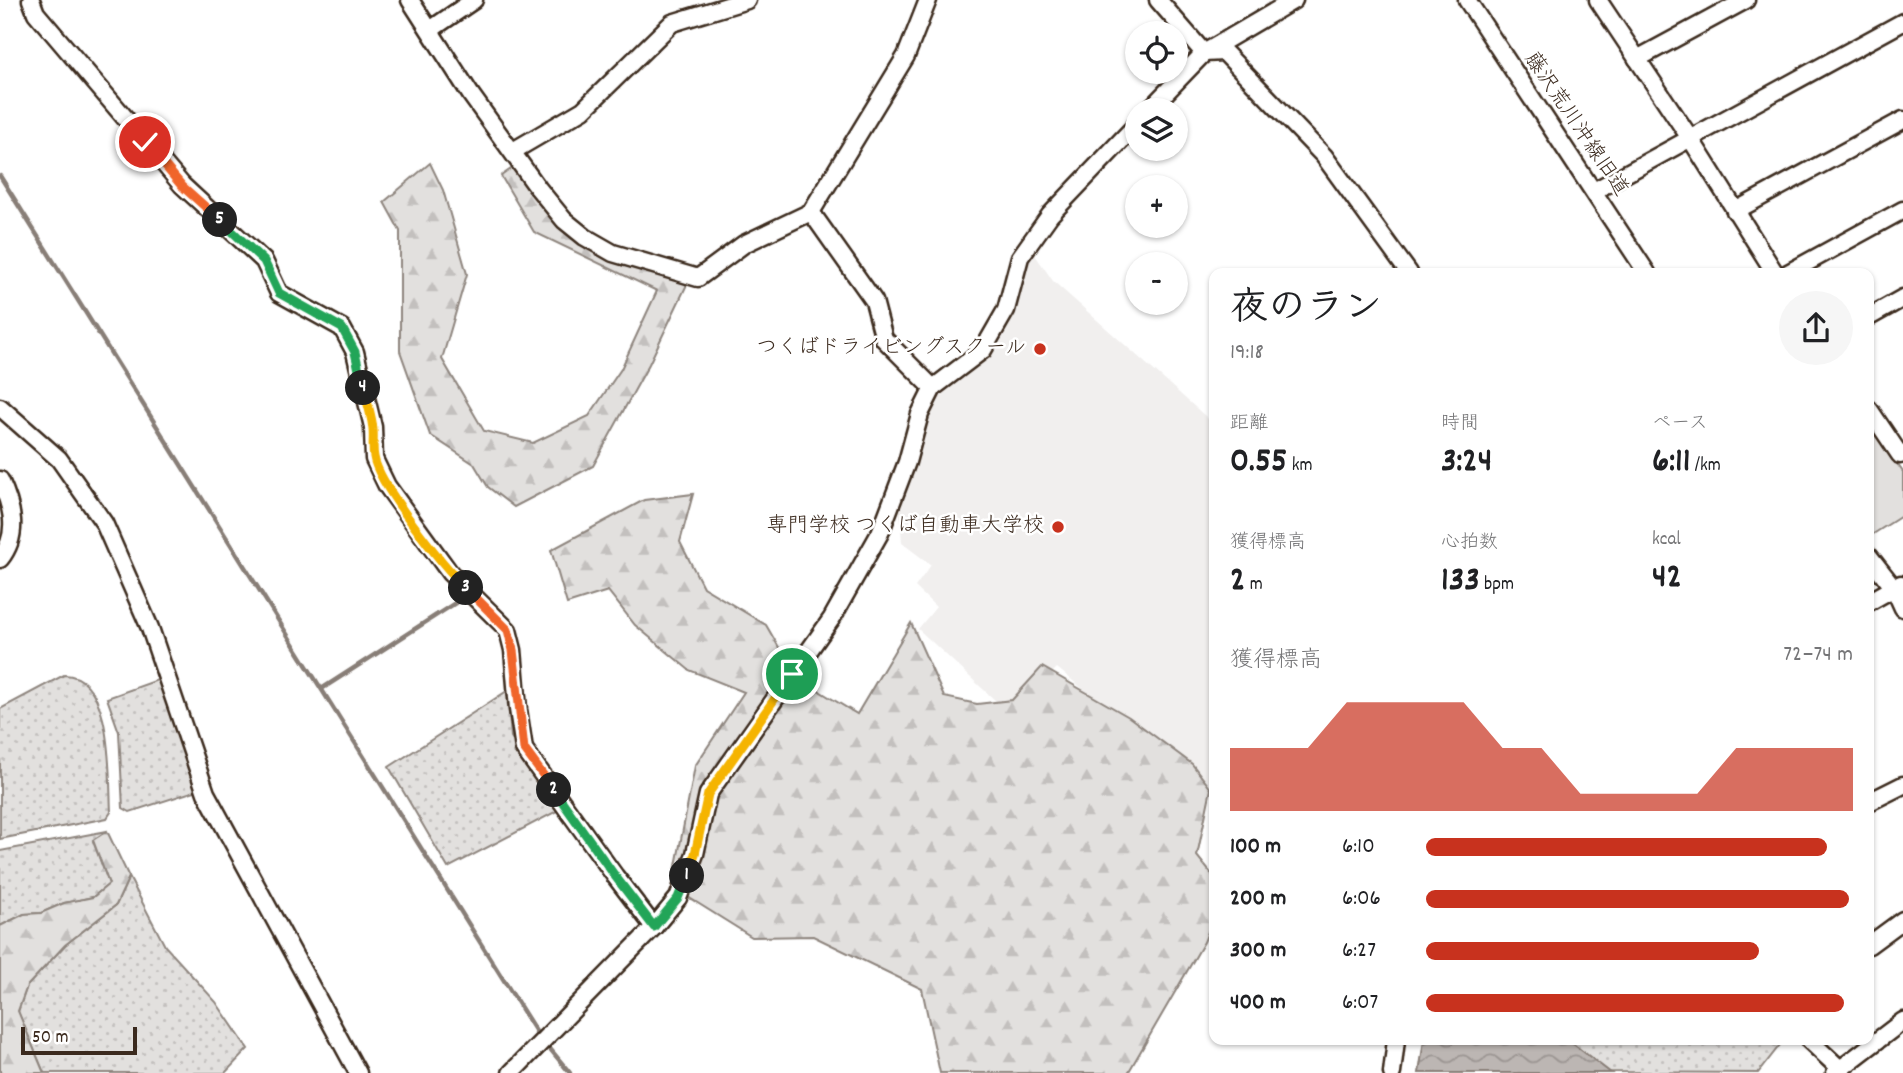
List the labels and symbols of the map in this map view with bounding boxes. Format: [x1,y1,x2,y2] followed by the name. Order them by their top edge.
[1516,47,1634,203] street label: 藤沢荒川沖線旧道
[115,112,175,172] pin
[202,202,238,238] pin: 5
[756,334,1026,364] place label: つくばドライビングスクール
[1032,341,1048,357] marker: つくばドライビングスクール
[346,370,380,406] pin: 4
[766,512,1044,542] place label: 専門学校 つくば自動車大学校
[1050,519,1066,535] marker: 専門学校 つくば自動車大学校
[448,570,484,606] pin: 3
[762,644,822,704] pin
[536,772,572,808] pin: 2
[670,858,704,894] pin: 1
[21,1024,136,1056] scale bar

